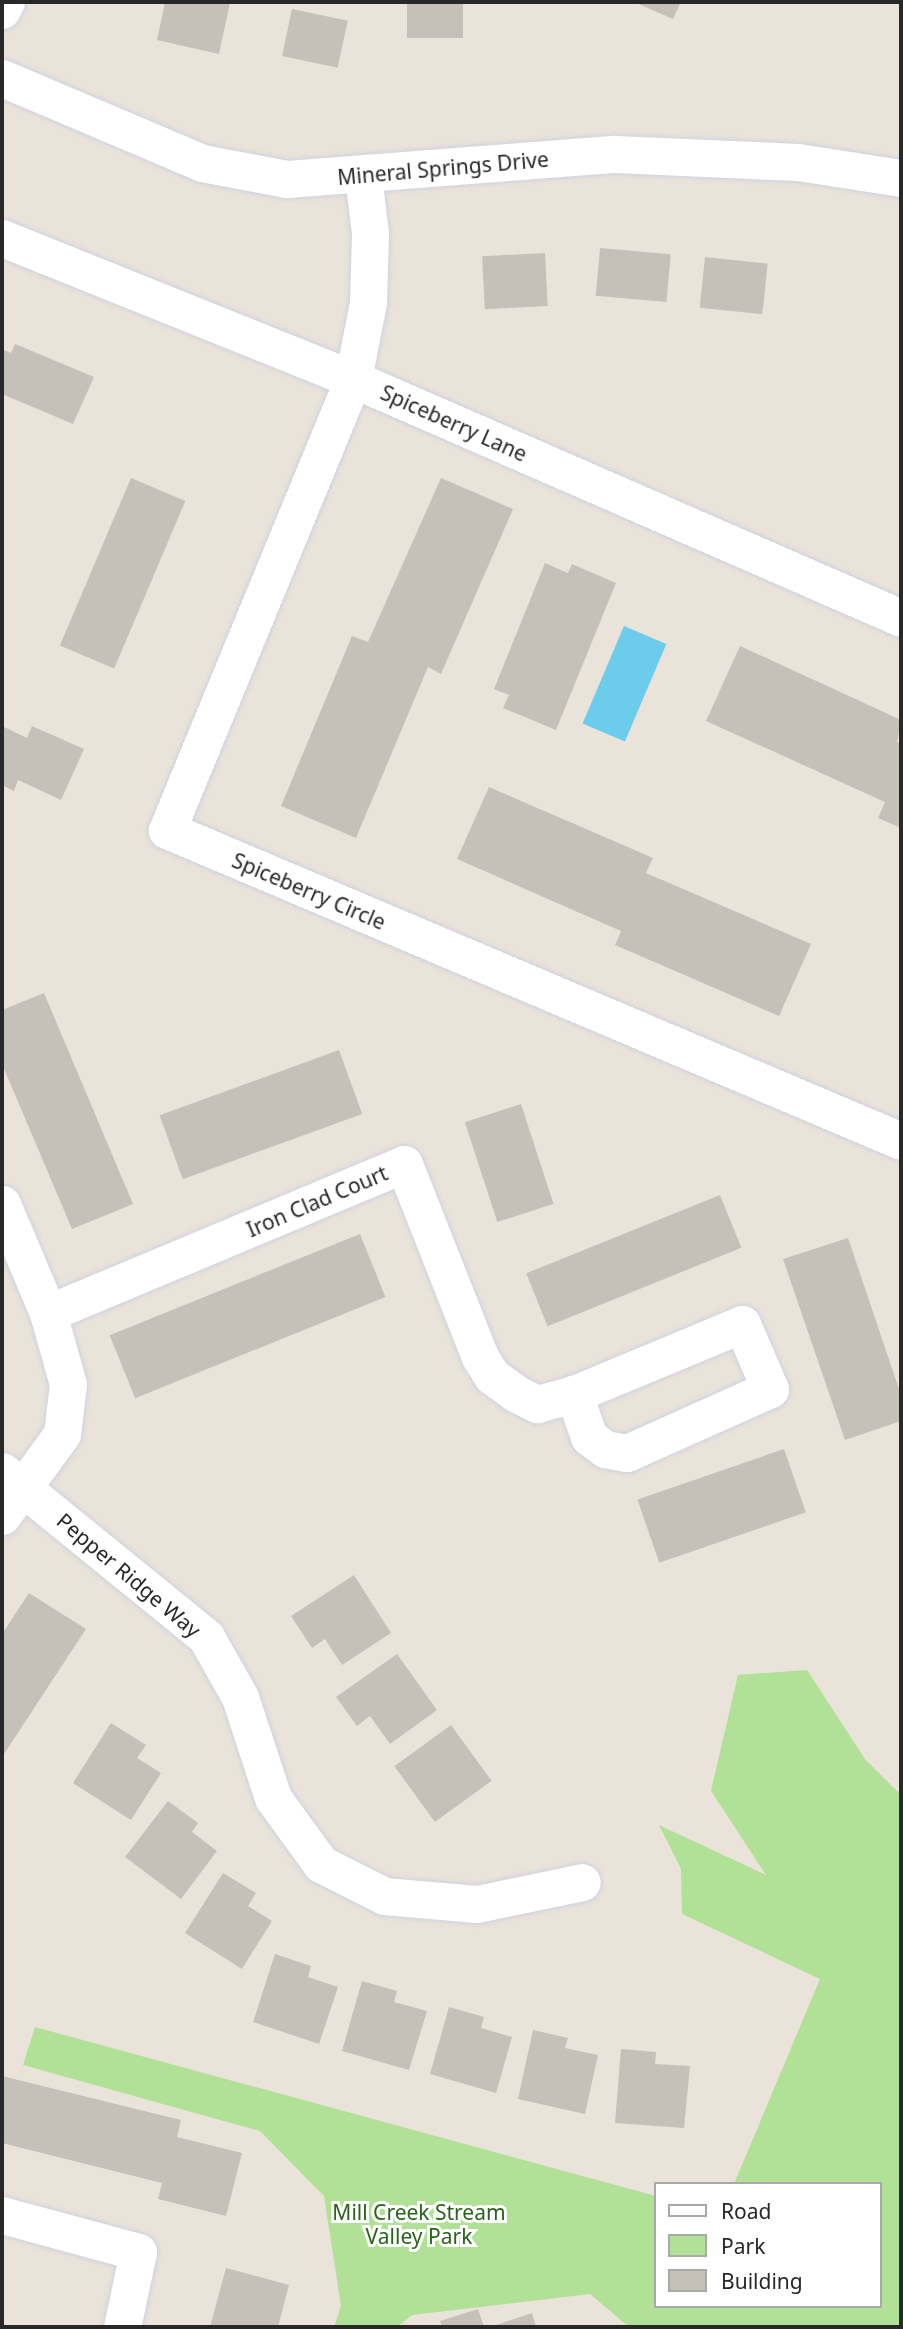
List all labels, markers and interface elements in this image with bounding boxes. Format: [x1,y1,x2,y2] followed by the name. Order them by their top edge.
[336,146,550,190] street label: Mineral Springs Drive
[377,379,531,467] street label: Spiceberry Lane
[228,847,390,935] street label: Spiceberry Circle
[243,1160,391,1242] street label: Iron Clad Court
[52,1508,206,1642] street label: Pepper Ridge Way
[654,2182,882,2308] legend
[721,2197,771,2225] text: Road
[332,2199,506,2249] park label: Mill Creek Stream Valley Park
[721,2232,765,2260] text: Park
[721,2267,803,2295] text: Building

